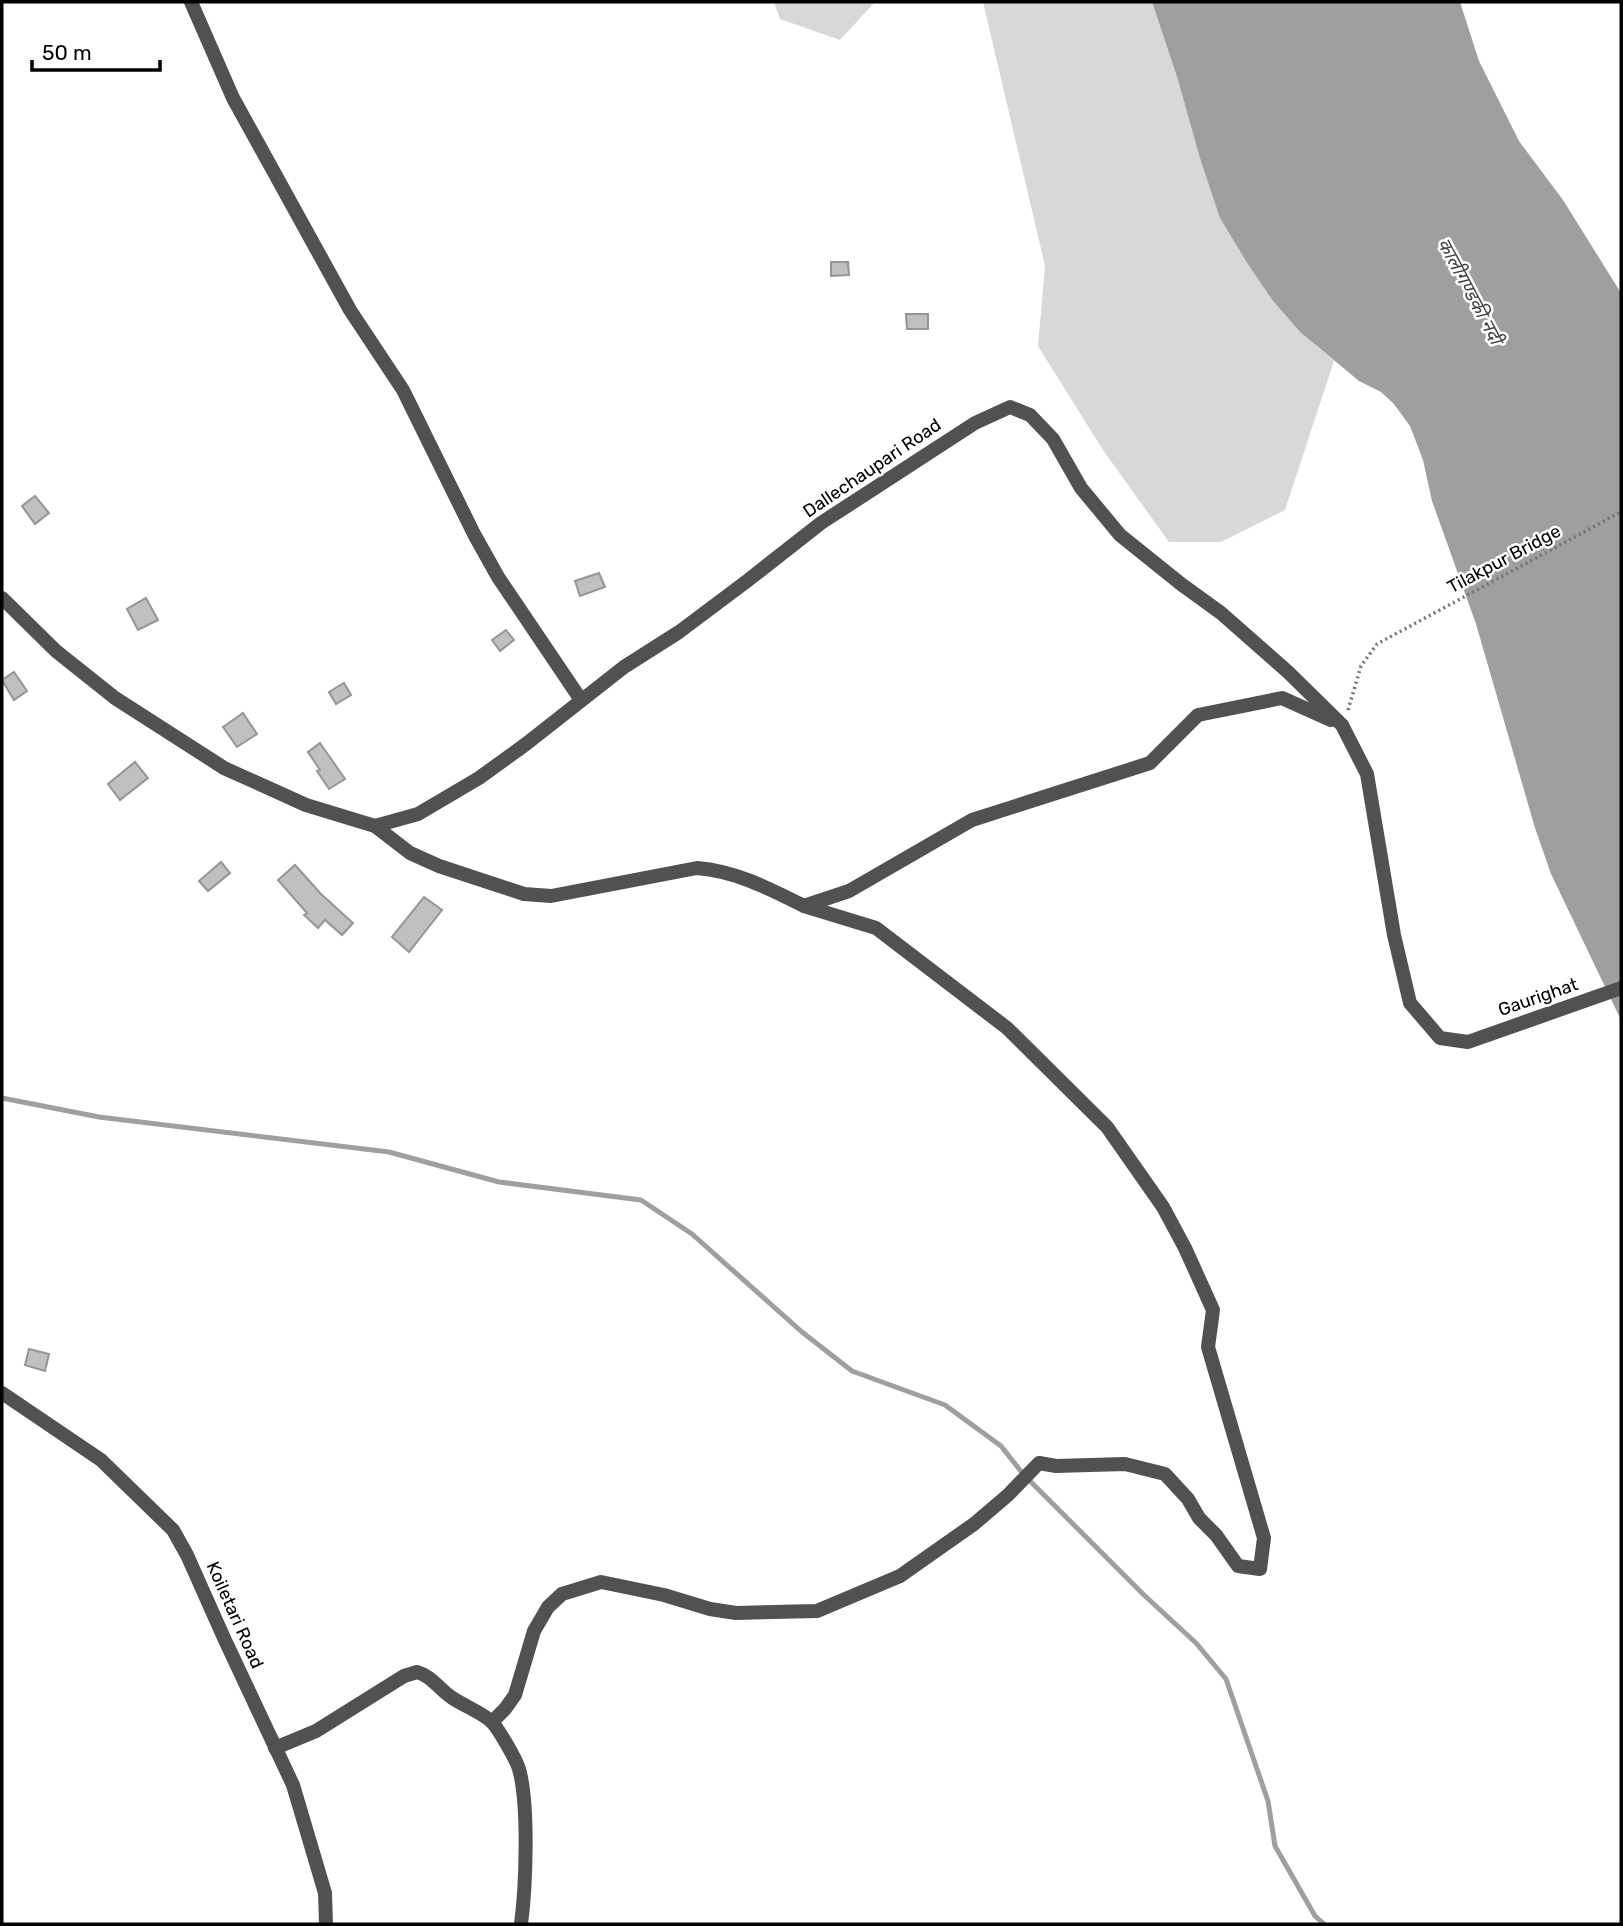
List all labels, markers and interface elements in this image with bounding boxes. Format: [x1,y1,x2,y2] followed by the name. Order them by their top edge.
[32,28,159,72] scale bar
[42,40,92,65] text: 50 m
[1432,234,1510,352] water label: कालीगण्डकी नदी
[799,414,945,522] street label: Dallechaupari Road
[1443,520,1565,598] street label: Tilakpur Bridge
[1495,973,1581,1021] street label: Gaurighat
[202,1558,268,1672] street label: Koiletari Road

